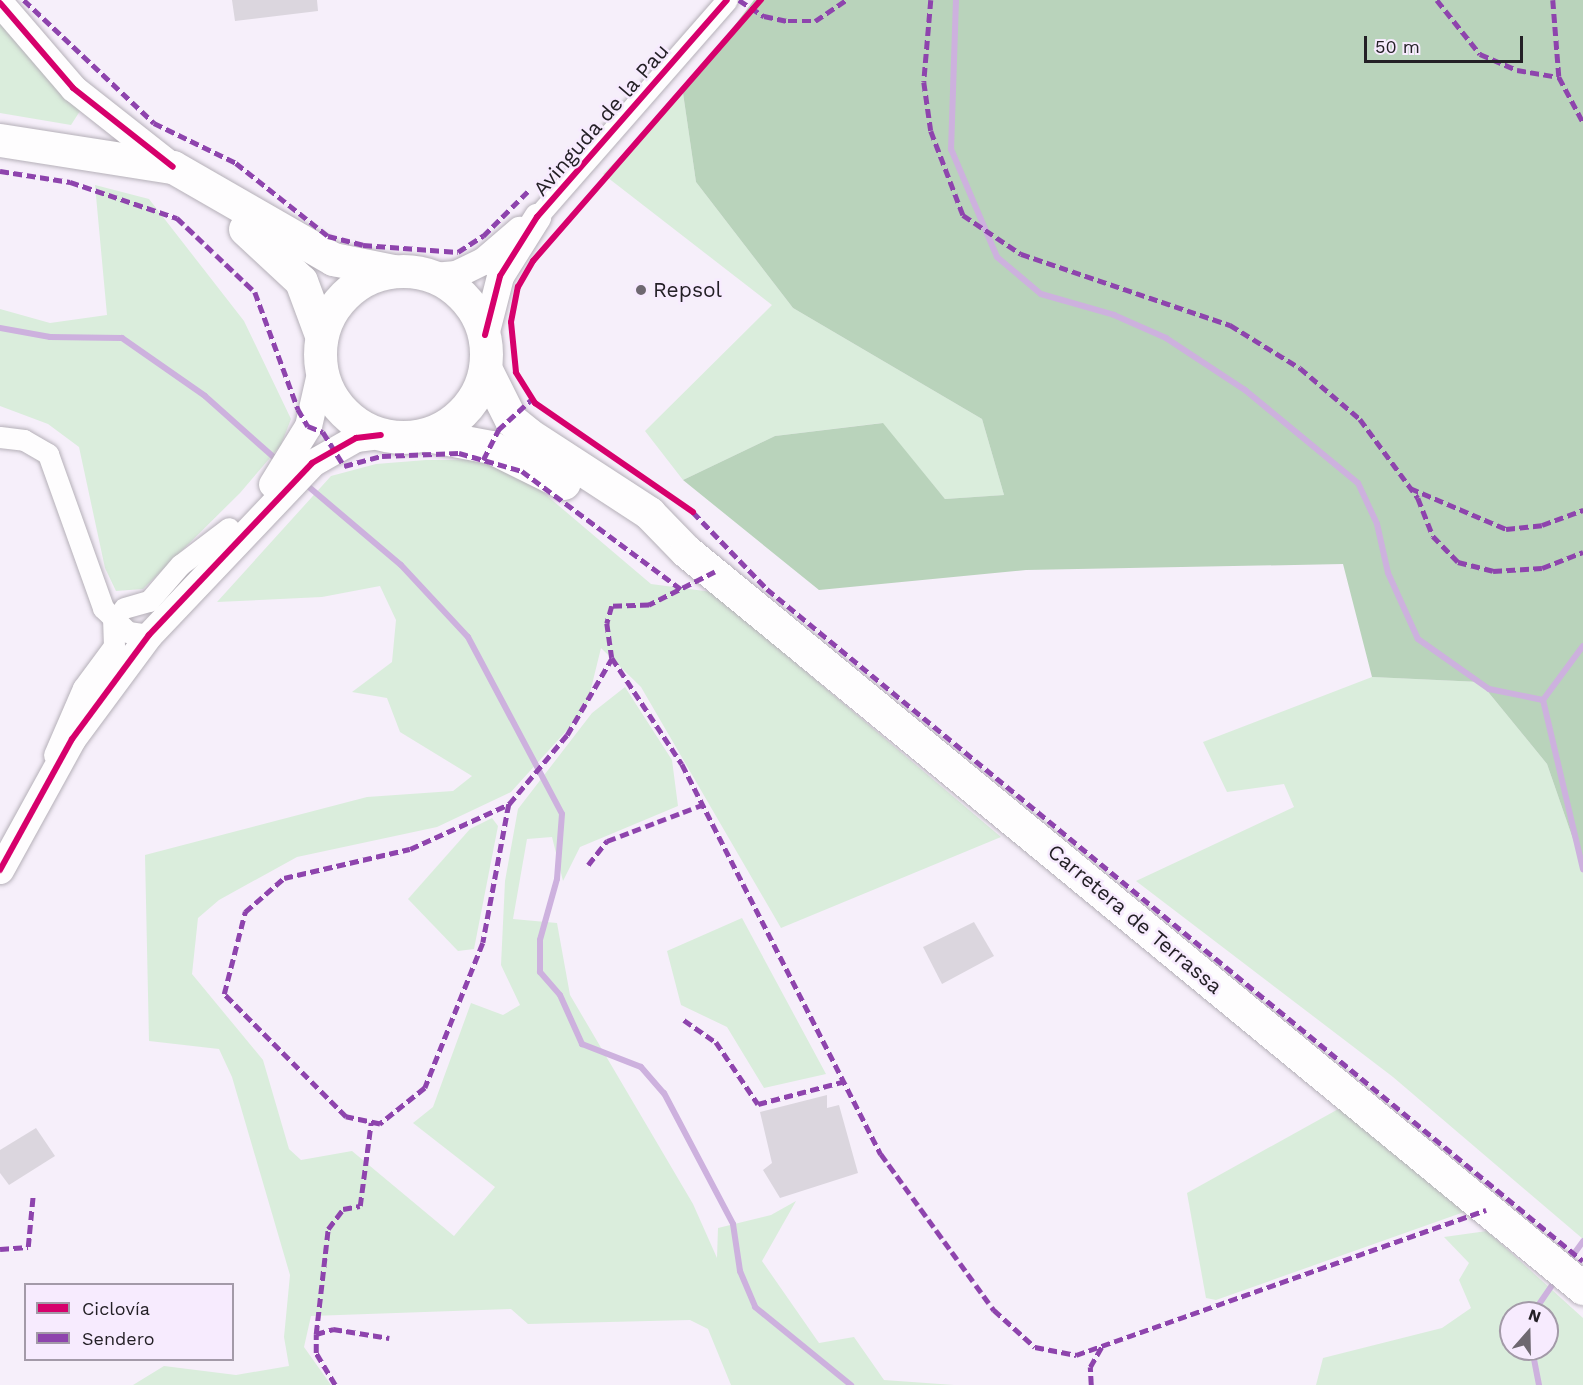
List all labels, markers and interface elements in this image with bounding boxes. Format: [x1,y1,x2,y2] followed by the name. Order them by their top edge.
[1367,24,1526,62] scale bar
[1375,36,1420,57] text: 50 m
[528,38,674,202] street label: Avinguda de la Pau
[653,277,722,303] place label: Repsol
[634,283,648,297] marker: Repsol
[1042,838,1228,1000] street label: Carretera de Terrassa
[24,1283,234,1361] legend
[82,1298,150,1319] text: Ciclovía
[1499,1301,1559,1361] north arrow
[1526,1305,1543,1326] text: N
[82,1328,155,1349] text: Sendero

